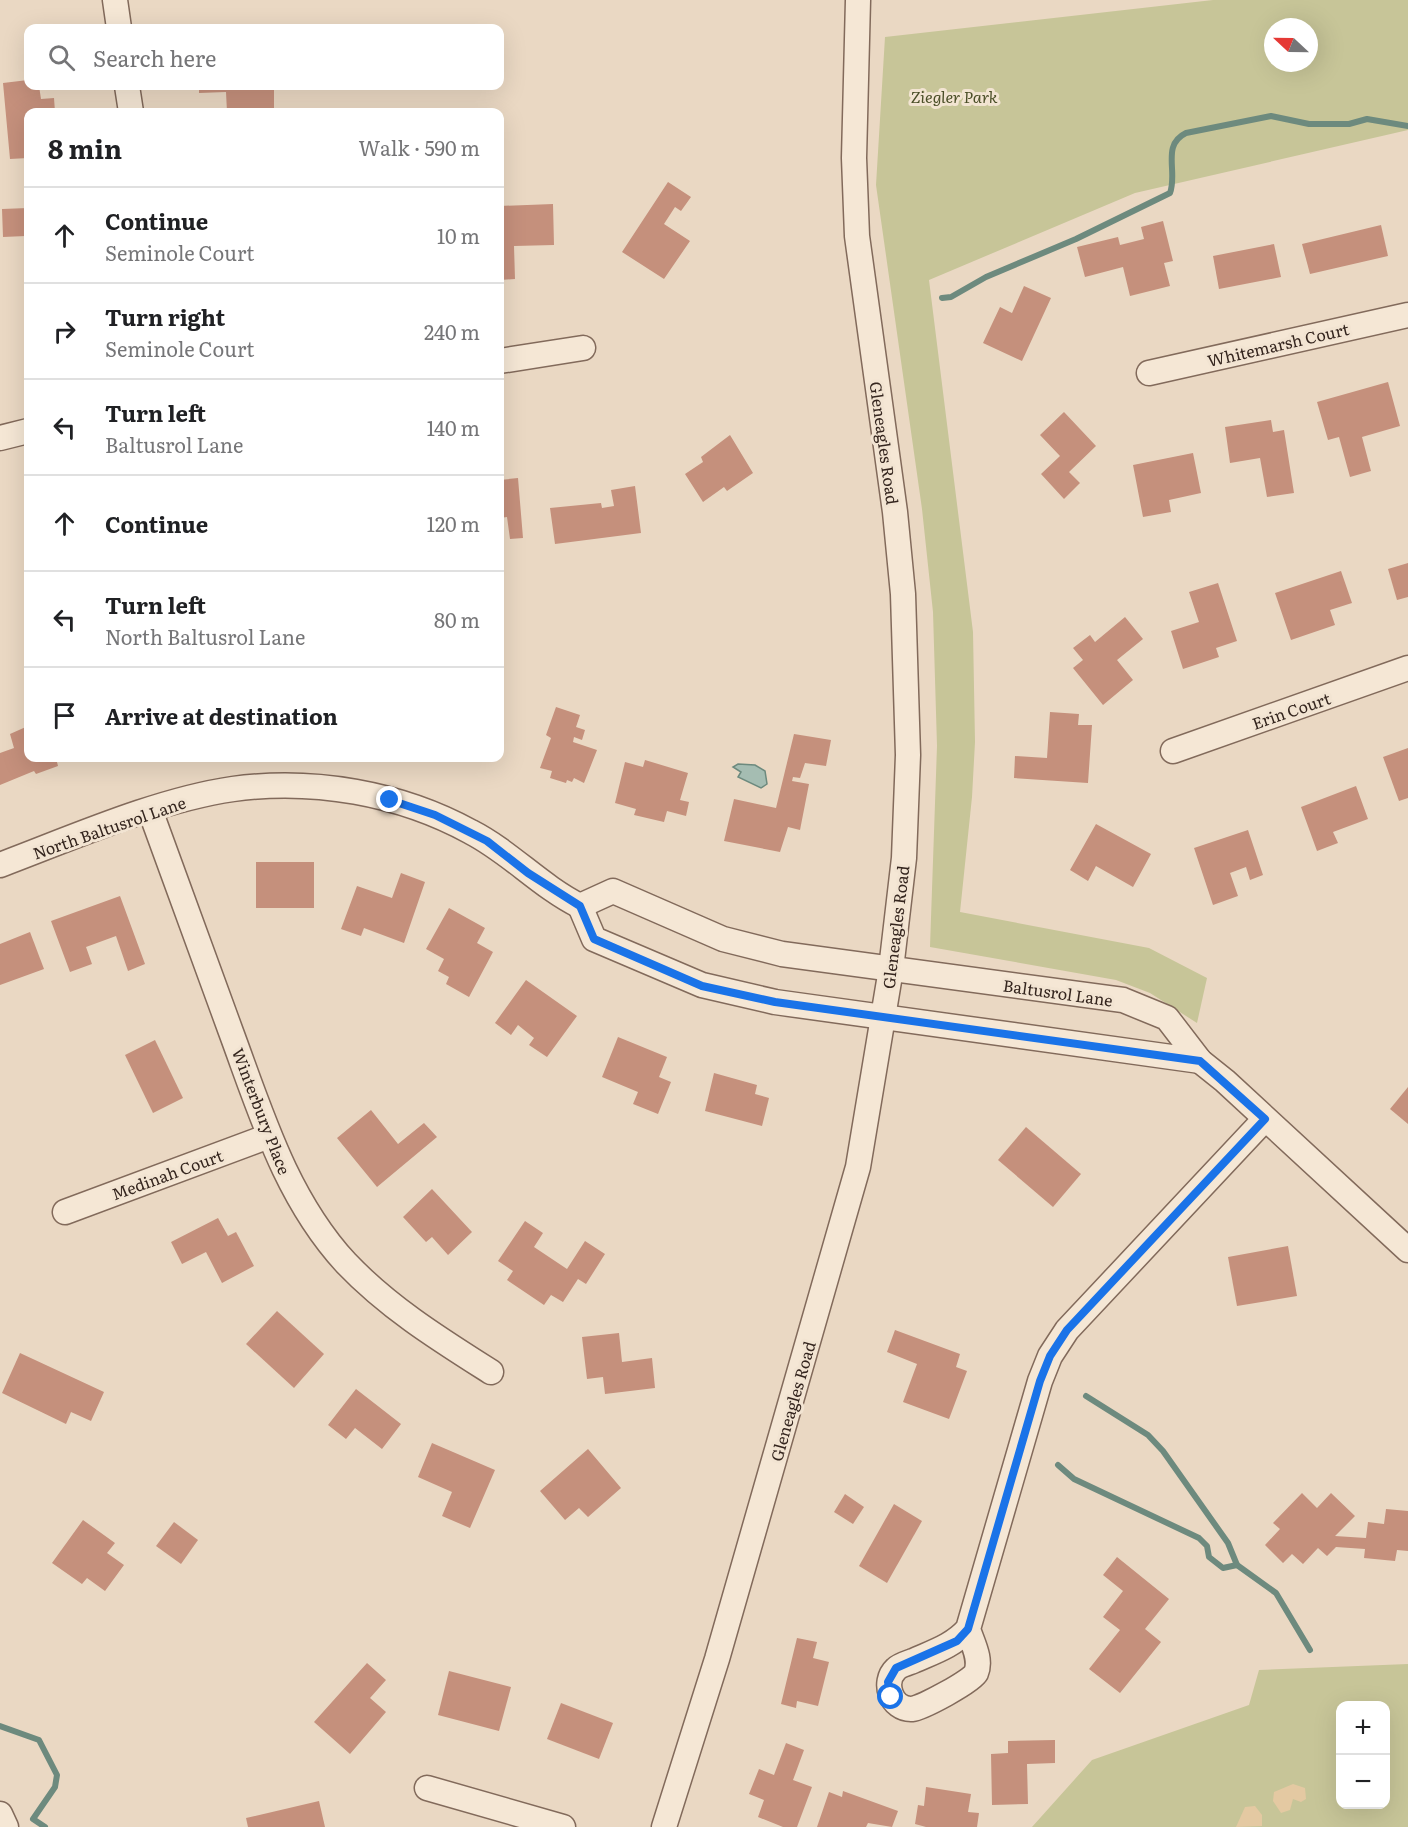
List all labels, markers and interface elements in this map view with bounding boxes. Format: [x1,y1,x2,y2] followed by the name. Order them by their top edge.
[1264,18,1318,72] north arrow
[24,24,504,90] search box
[45,41,78,74] icon: search
[93,41,216,74] text: Search here
[911,84,998,108] park label: Ziegler Park
[48,128,122,167] text: 8 min
[359,132,480,162] text: Walk · 590 m
[105,204,208,237] text: Continue
[48,219,81,252] icon: ahead
[437,220,480,250] text: 10 m
[105,237,254,267] text: Seminole Court
[105,300,225,333] text: Turn right
[48,315,81,348] icon: right
[424,316,480,346] text: 240 m
[1205,316,1352,372] street label: Whitemarsh Court
[105,333,254,363] text: Seminole Court
[864,380,906,506] street label: Gleneagles Road
[105,396,206,429] text: Turn left
[48,411,81,444] icon: left
[427,412,480,442] text: 140 m
[105,429,243,459] text: Baltusrol Lane
[48,507,81,540] icon: ahead
[105,507,208,540] text: Continue
[427,508,480,538] text: 120 m
[105,588,206,621] text: Turn left
[48,603,81,636] icon: left
[434,604,480,634] text: 80 m
[105,621,305,651] text: North Baltusrol Lane
[1249,685,1334,735] street label: Erin Court
[48,699,81,732] icon: arrive
[105,699,338,732] text: Arrive at destination
[376,786,402,812] route end
[29,790,189,864] street label: North Baltusrol Lane
[876,864,914,990] street label: Gleneagles Road
[1002,972,1114,1012] street label: Baltusrol Lane
[227,1044,297,1178] street label: Winterbury Place
[108,1143,226,1205] street label: Medinah Court
[763,1338,821,1464] street label: Gleneagles Road
[877,1683,903,1709] route start
[1336,1701,1390,1809] map controls
[1336,1701,1390,1755] button: +
[1336,1755,1390,1809] button: −

